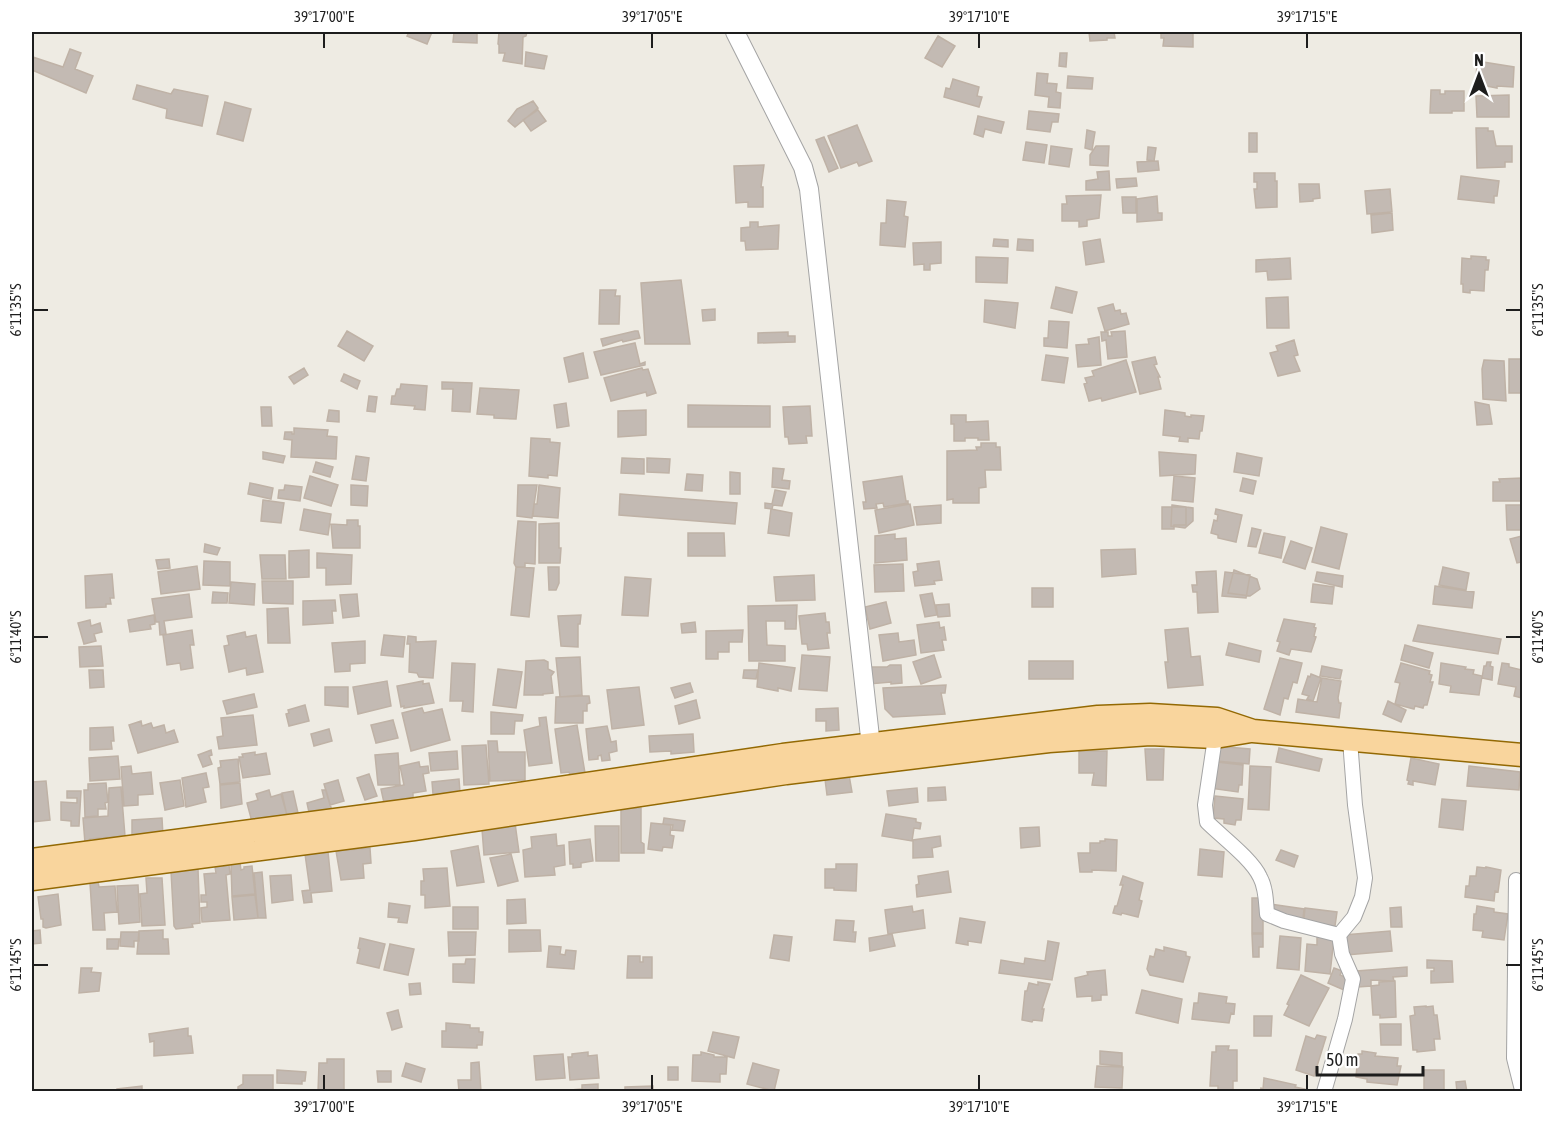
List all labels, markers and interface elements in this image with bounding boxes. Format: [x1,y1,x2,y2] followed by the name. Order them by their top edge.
[294,8,355,25] text: 39°17'00"E
[622,8,683,25] text: 39°17'05"E
[949,8,1010,25] text: 39°17'10"E
[1277,8,1338,25] text: 39°17'15"E
[1449,45,1509,105] north arrow
[1474,51,1484,69] text: N
[7,283,24,337] text: 6°11'35"S
[1529,283,1546,337] text: 6°11'35"S
[7,610,24,664] text: 6°11'40"S
[1529,610,1546,664] text: 6°11'40"S
[7,938,24,992] text: 6°11'45"S
[1529,938,1546,992] text: 6°11'45"S
[1317,1039,1424,1077] scale bar
[1326,1049,1358,1070] text: 50 m
[294,1098,355,1115] text: 39°17'00"E
[622,1098,683,1115] text: 39°17'05"E
[949,1098,1010,1115] text: 39°17'10"E
[1277,1098,1338,1115] text: 39°17'15"E

